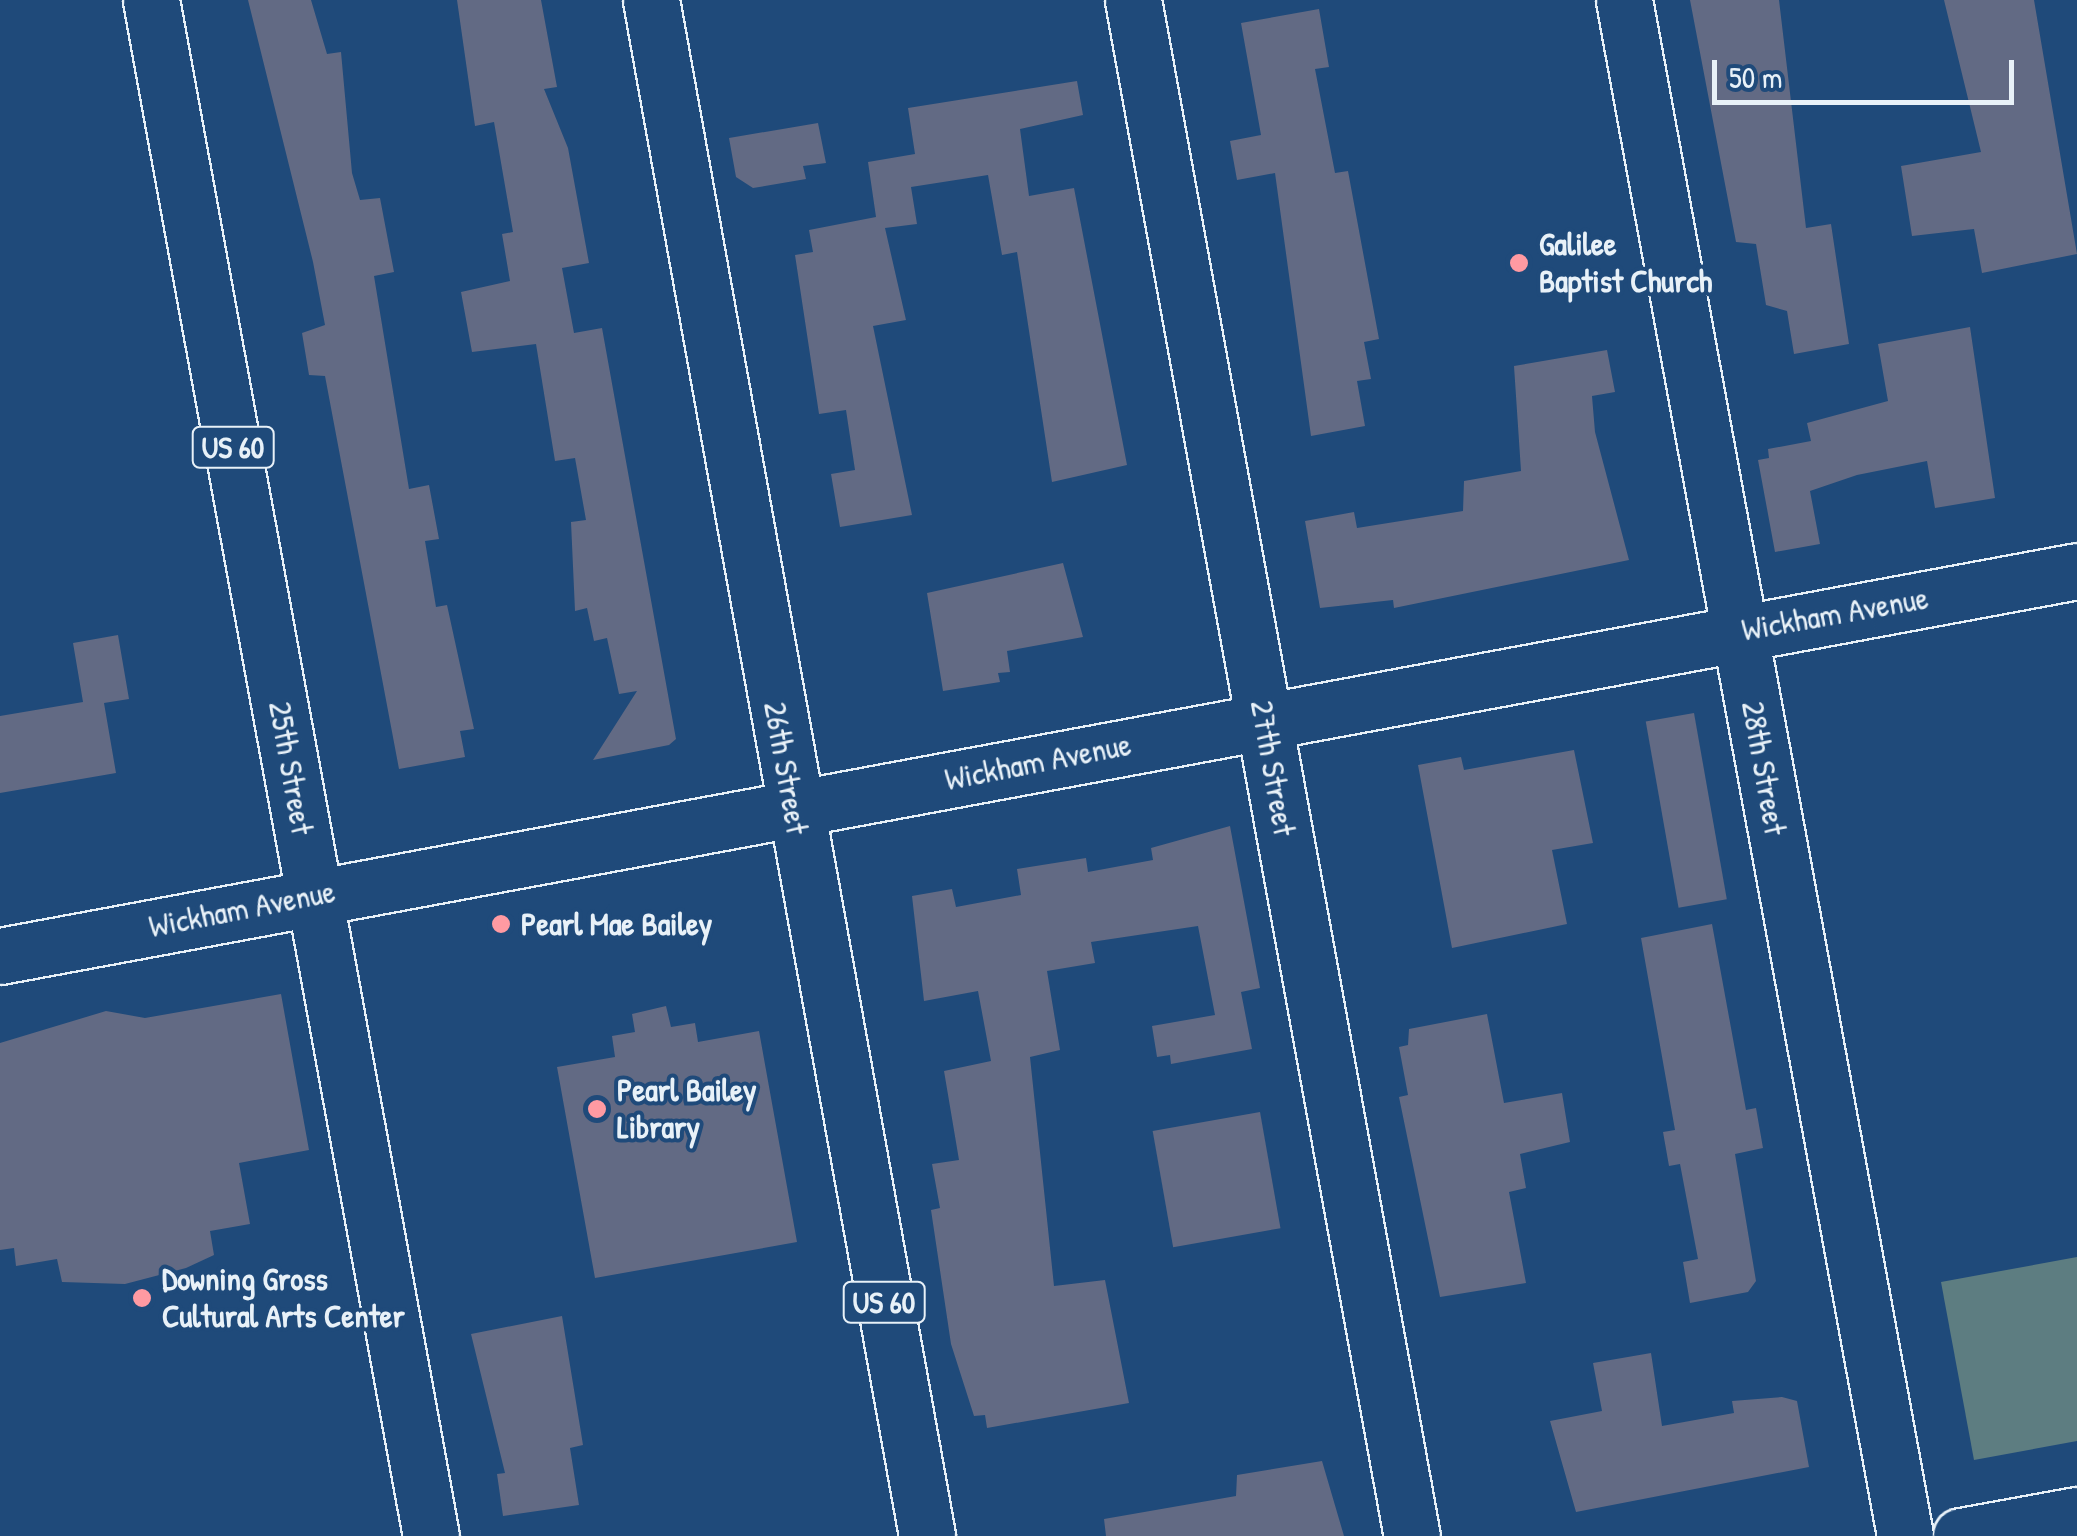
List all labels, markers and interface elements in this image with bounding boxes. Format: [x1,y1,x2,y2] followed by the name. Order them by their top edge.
[1717,40,2020,102] scale bar
[1729,57,1782,97] text: 50 m
[1539,226,1712,301] place label: Galilee Baptist Church
[1508,252,1530,274] marker: Galilee Baptist Church
[190,422,276,472] road number: US 60
[1739,579,1931,649] street label: Wickham Avenue
[1242,697,1304,839] street label: 27th Street
[260,698,322,838] street label: 25th Street
[1733,698,1795,838] street label: 28th Street
[755,699,817,837] street label: 26th Street
[942,725,1134,799] street label: Wickham Avenue
[146,872,338,946] street label: Wickham Avenue
[521,905,712,943] place label: Pearl Mae Bailey
[490,913,512,935] marker: Pearl Mae Bailey
[617,1072,757,1147] place label: Pearl Bailey Library
[586,1098,608,1120] marker: Pearl Bailey Library
[162,1261,405,1336] place label: Downing Gross Cultural Arts Center
[842,1277,926,1327] road number: US 60
[131,1287,153,1309] marker: Downing Gross Cultural Arts Center

